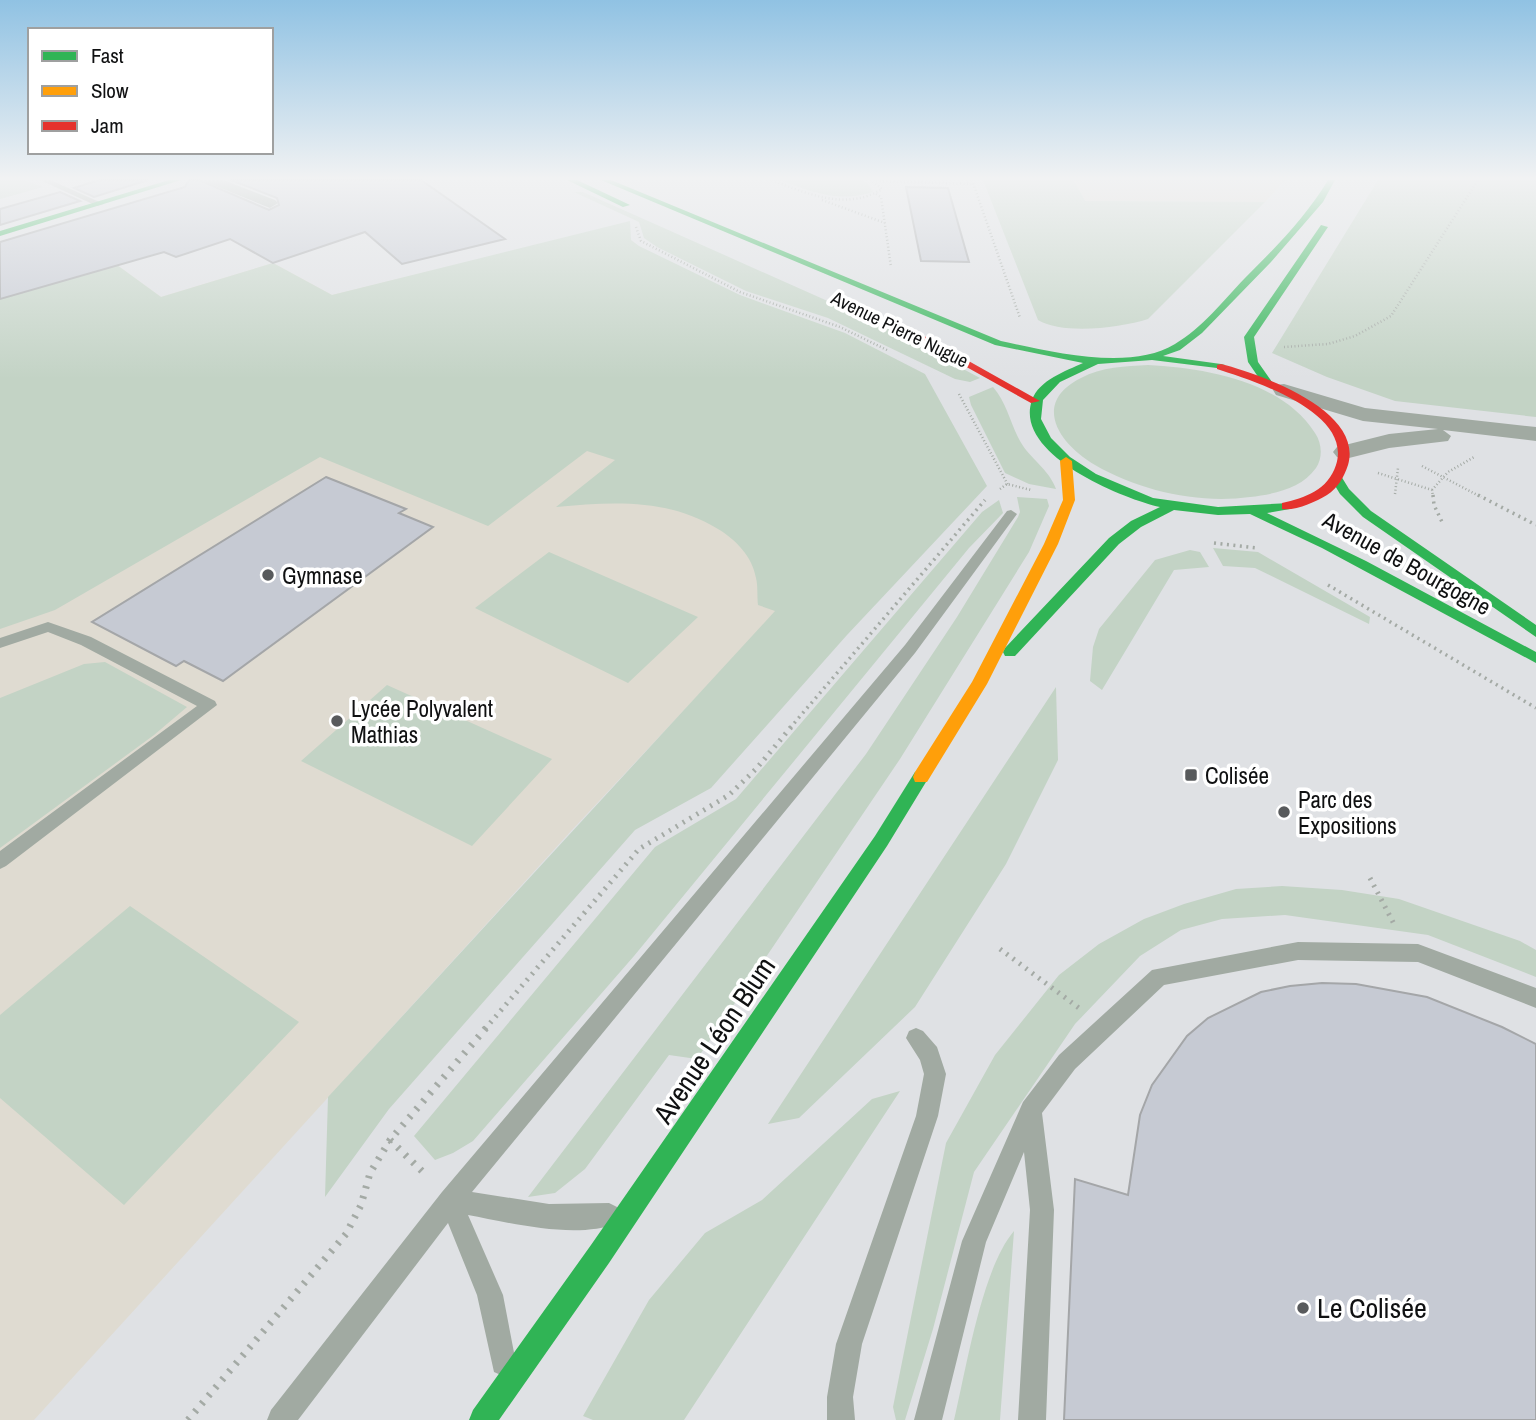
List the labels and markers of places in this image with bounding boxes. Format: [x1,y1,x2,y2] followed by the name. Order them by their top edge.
[282,560,363,591] place label: Gymnase
[260,567,276,583] marker: Gymnase
[351,693,493,750] place label: Lycée Polyvalent Mathias
[329,713,345,729] marker: Lycée Polyvalent Mathias
[1205,760,1269,791] place label: Colisée
[1183,767,1199,783] marker: Colisée
[1298,784,1397,841] place label: Parc des Expositions
[1276,804,1292,820] marker: Parc des Expositions
[1317,1289,1427,1327] place label: Le Colisée
[1295,1300,1311,1316] marker: Le Colisée

